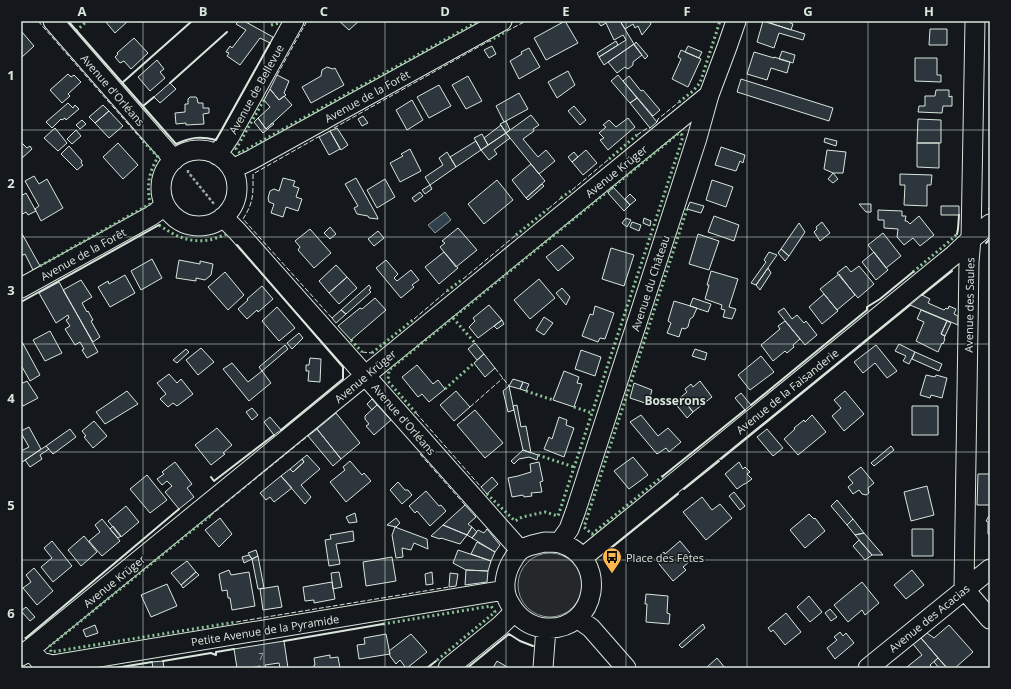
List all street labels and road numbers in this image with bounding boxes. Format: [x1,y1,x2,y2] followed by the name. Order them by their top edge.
[225,41,287,137] street label: Avenue de Bellevue
[78,51,148,129] street label: Avenue d'Orléans
[322,66,412,126] street label: Avenue de la Forêt
[582,141,651,201] street label: Avenue Krüger
[38,224,128,284] street label: Avenue de la Forêt
[627,233,673,333] street label: Avenue du Château
[961,257,977,353] street label: Avenue des Saules
[733,345,841,437] street label: Avenue de la Faisanderie
[331,346,399,406] street label: Avenue Krüger
[369,380,439,458] street label: Avenue d'Orléans
[80,551,149,611] street label: Avenue Krüger
[885,581,973,655] street label: Avenue des Acacias
[190,611,340,649] street label: Petite Avenue de la Pyramide

